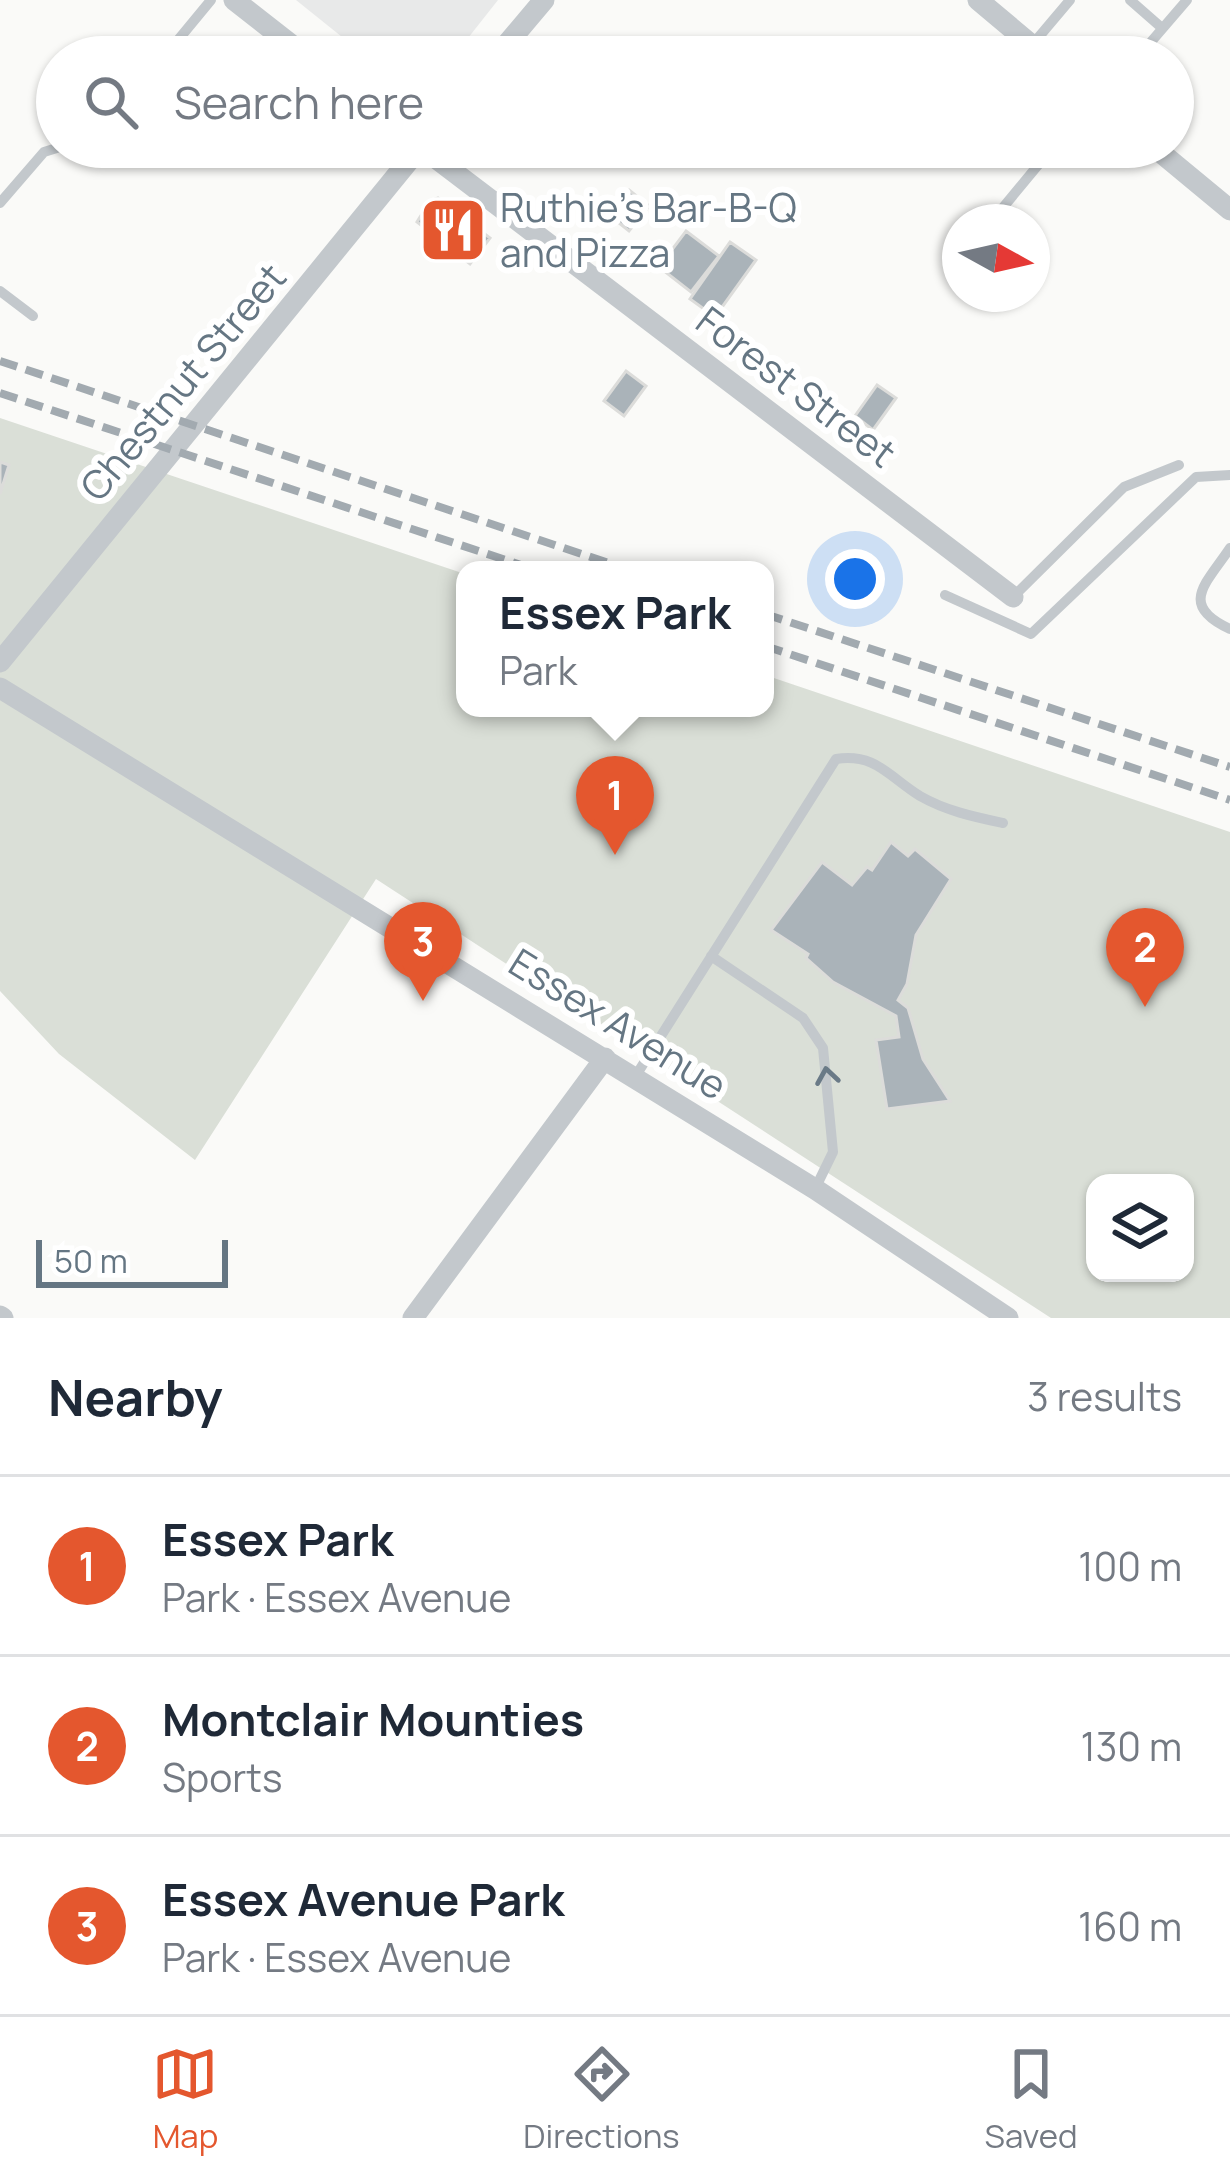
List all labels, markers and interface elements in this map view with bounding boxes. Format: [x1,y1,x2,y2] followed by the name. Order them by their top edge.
[36,36,1194,168] search box
[78,69,144,135] icon: search
[174,71,424,133] text: Search here
[500,180,797,279] place label: Ruthie's Bar-B-Q and Pizza
[418,195,488,265] restaurant icon: Ruthie's Bar-B-Q and Pizza
[942,204,1050,312] north arrow
[67,251,297,511] street label: Chestnut Street
[686,293,908,479] street label: Forest Street
[825,549,885,609] your location
[456,561,774,717] popup
[499,581,731,643] text: Essex Park
[499,643,577,697] text: Park
[576,756,654,855] pin: 1
[384,902,462,1001] pin: 3
[1106,908,1184,1007] pin: 2
[499,935,738,1112] street label: Essex Avenue
[815,1066,841,1086] one-way arrow
[1086,1174,1194,1282] map controls
[1086,1174,1194,1282] button: layers
[36,1234,228,1287] scale bar
[54,1238,128,1283] text: 50 m
[48,1362,223,1431] text: Nearby
[1027,1369,1182,1423] text: 3 results
[162,1508,393,1570] text: Essex Park
[78,1539,96,1593] text: 1
[1078,1539,1182,1593] text: 100 m
[162,1570,511,1624] text: Park · Essex Avenue
[162,1688,584,1750] text: Montclair Mounties
[75,1719,99,1773] text: 2
[1081,1719,1182,1773] text: 130 m
[162,1750,282,1804] text: Sports
[162,1868,565,1930] text: Essex Avenue Park
[76,1899,98,1953] text: 3
[1078,1899,1182,1953] text: 160 m
[162,1930,511,1984] text: Park · Essex Avenue
[152,2041,218,2158] tab: Map
[523,2041,680,2158] tab: Directions
[985,2041,1078,2158] tab: Saved

